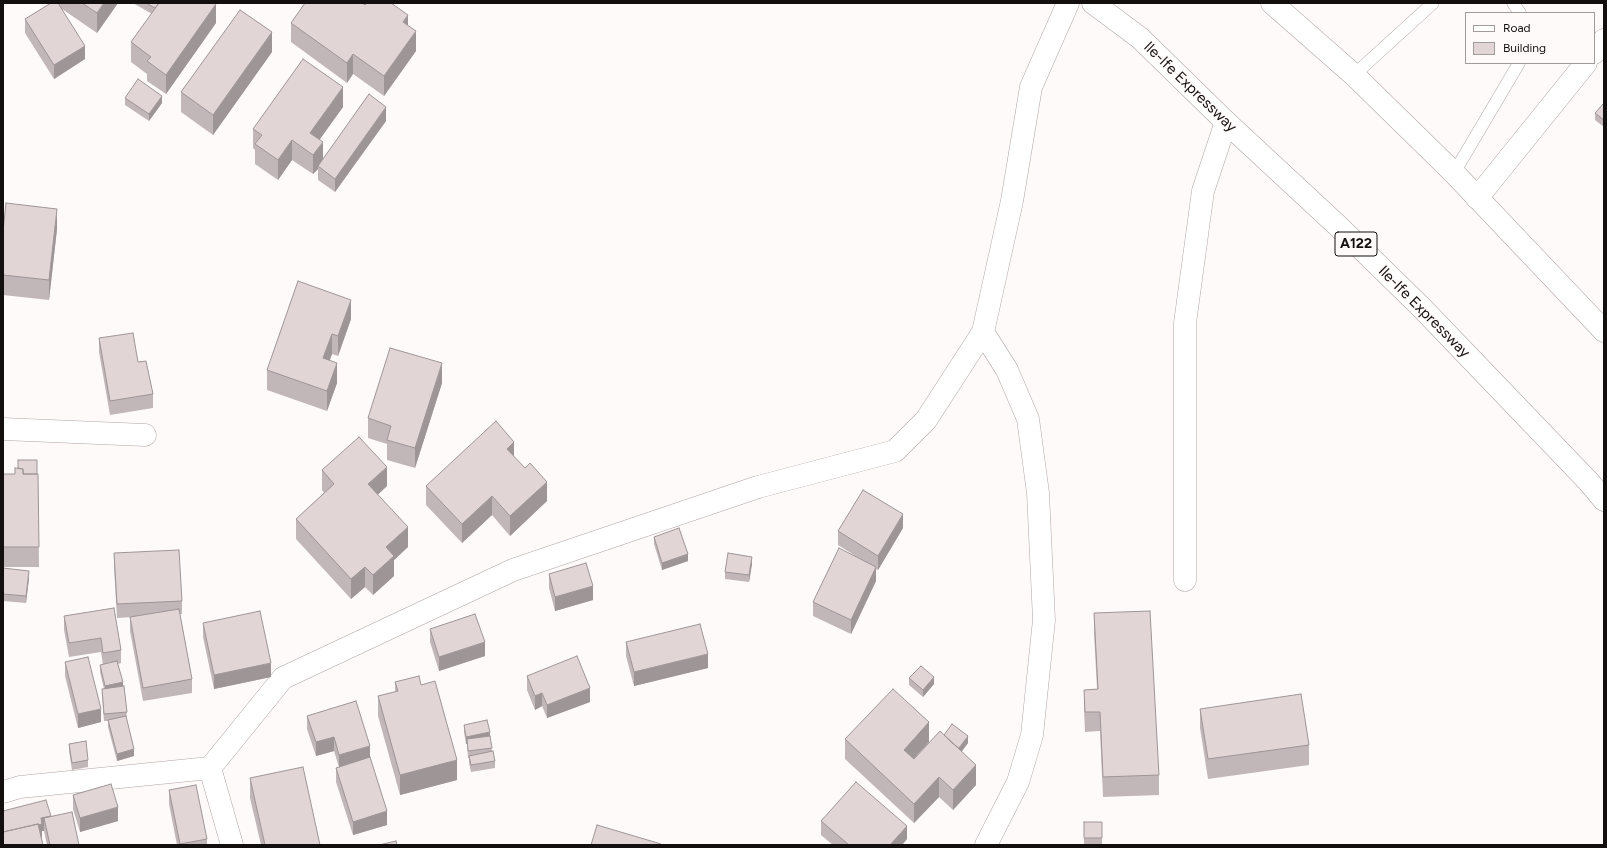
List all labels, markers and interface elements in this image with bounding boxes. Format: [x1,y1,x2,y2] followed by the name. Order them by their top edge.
[1465,12,1595,64] legend
[1503,21,1531,35] text: Road
[1140,38,1240,136] street label: Ile-Ife Expressway
[1503,41,1546,55] text: Building
[1335,232,1377,256] road number: A122
[1374,262,1474,362] street label: Ile-Ife Expressway

